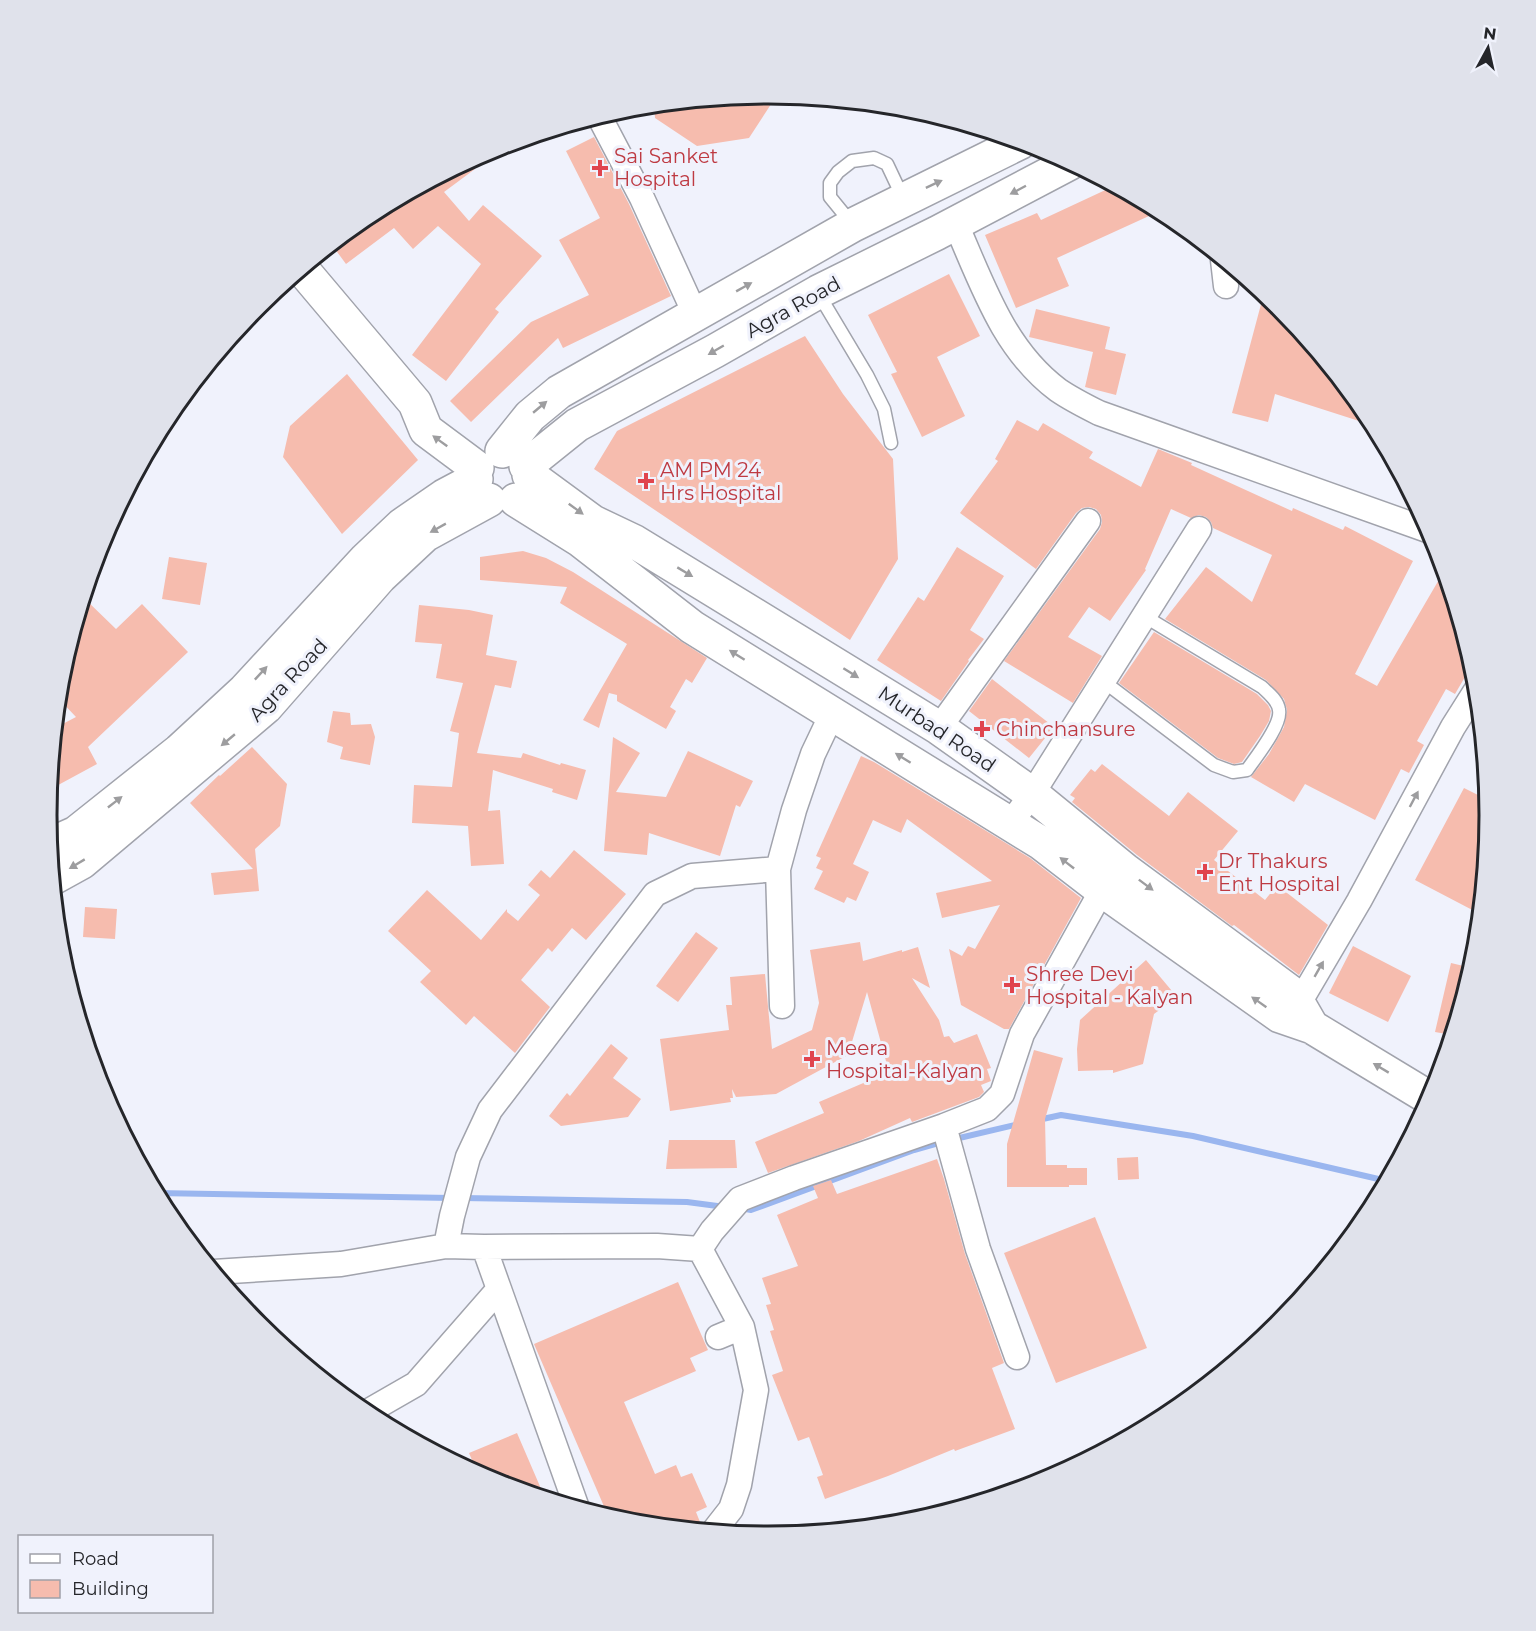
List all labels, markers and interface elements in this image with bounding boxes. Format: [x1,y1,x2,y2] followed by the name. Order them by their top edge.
[1458,18,1518,78] north arrow
[1482,23,1498,44] text: N
[614,144,718,191] place label: Sai Sanket Hospital
[591,159,609,177] marker: Sai Sanket Hospital
[926,180,943,189] one-way arrow
[1009,185,1026,195] one-way arrow
[741,271,845,343] street label: Agra Road
[736,282,753,292] one-way arrow
[707,345,724,355] one-way arrow
[532,401,547,414] one-way arrow
[432,435,447,447] one-way arrow
[660,458,781,505] place label: AM PM 24 Hrs Hospital
[637,472,655,490] marker: AM PM 24 Hrs Hospital
[569,503,584,515] one-way arrow
[430,523,447,533] one-way arrow
[677,567,693,578] one-way arrow
[244,634,332,726] street label: Agra Road
[729,650,745,661] one-way arrow
[254,665,268,680] one-way arrow
[843,668,860,679] one-way arrow
[874,681,1000,777] street label: Murbad Road
[996,717,1136,741] place label: Chinchansure
[973,720,991,738] marker: Chinchansure
[221,733,236,746] one-way arrow
[895,752,911,763] one-way arrow
[1409,790,1419,807] one-way arrow
[107,795,123,808] one-way arrow
[1218,849,1341,896] place label: Dr Thakurs Ent Hospital
[1060,857,1075,869] one-way arrow
[68,859,85,869] one-way arrow
[1196,863,1214,881] marker: Dr Thakurs Ent Hospital
[1138,879,1154,891] one-way arrow
[1314,960,1324,977] one-way arrow
[1026,962,1193,1009] place label: Shree Devi Hospital - Kalyan
[1003,976,1021,994] marker: Shree Devi Hospital - Kalyan
[1252,996,1268,1008] one-way arrow
[826,1036,983,1083] place label: Meera Hospital-Kalyan
[803,1050,821,1068] marker: Meera Hospital-Kalyan
[1373,1063,1389,1074] one-way arrow
[18,1535,213,1613] legend
[72,1548,119,1570] text: Road
[72,1578,149,1600] text: Building

